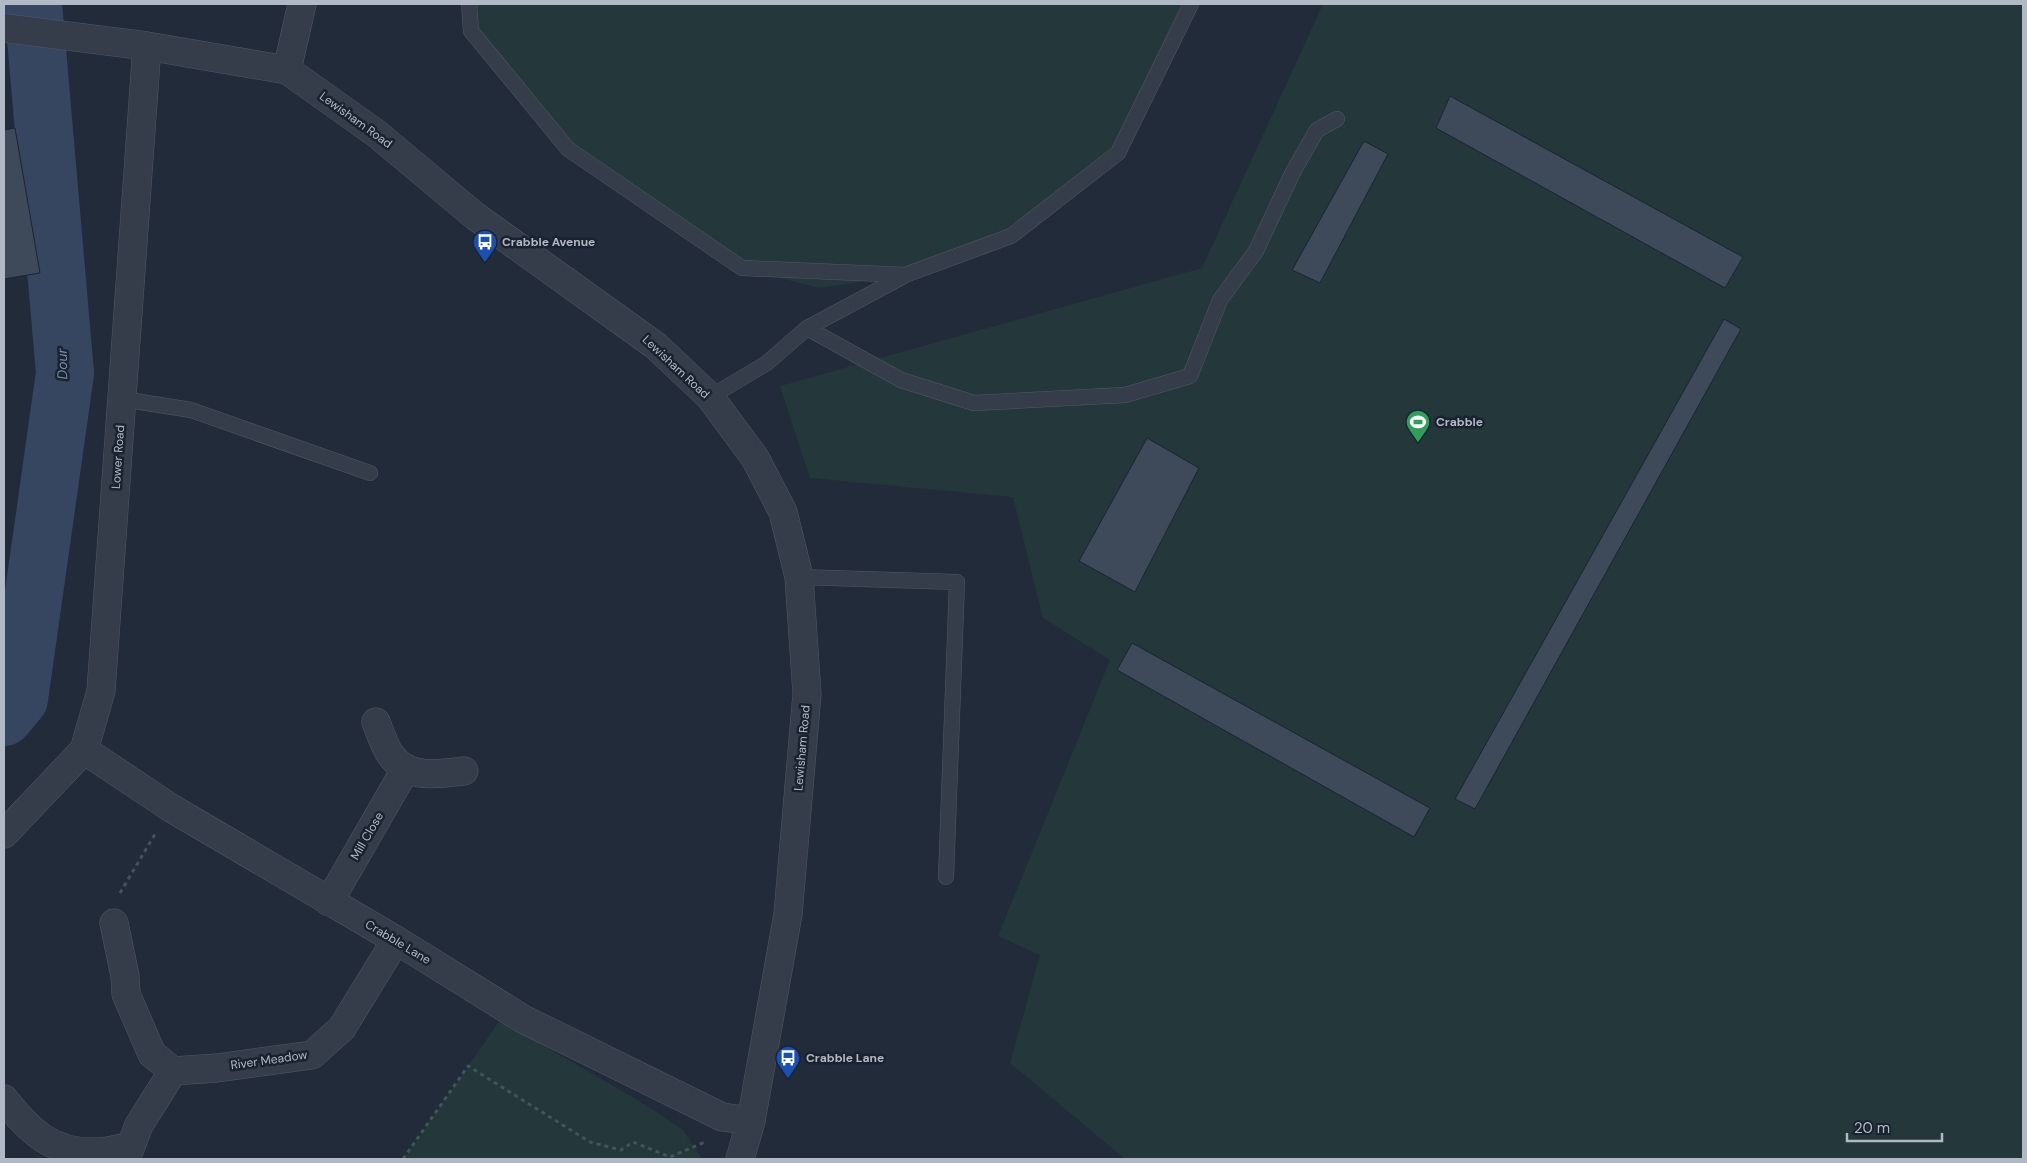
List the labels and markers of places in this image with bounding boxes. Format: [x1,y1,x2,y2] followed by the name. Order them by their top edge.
[472,229,498,263] bus stop icon: Crabble Avenue
[502,234,595,250] place label: Crabble Avenue
[1405,409,1431,443] sports icon: Crabble
[1436,414,1483,430] place label: Crabble
[775,1045,801,1079] bus stop icon: Crabble Lane
[806,1050,884,1066] place label: Crabble Lane

